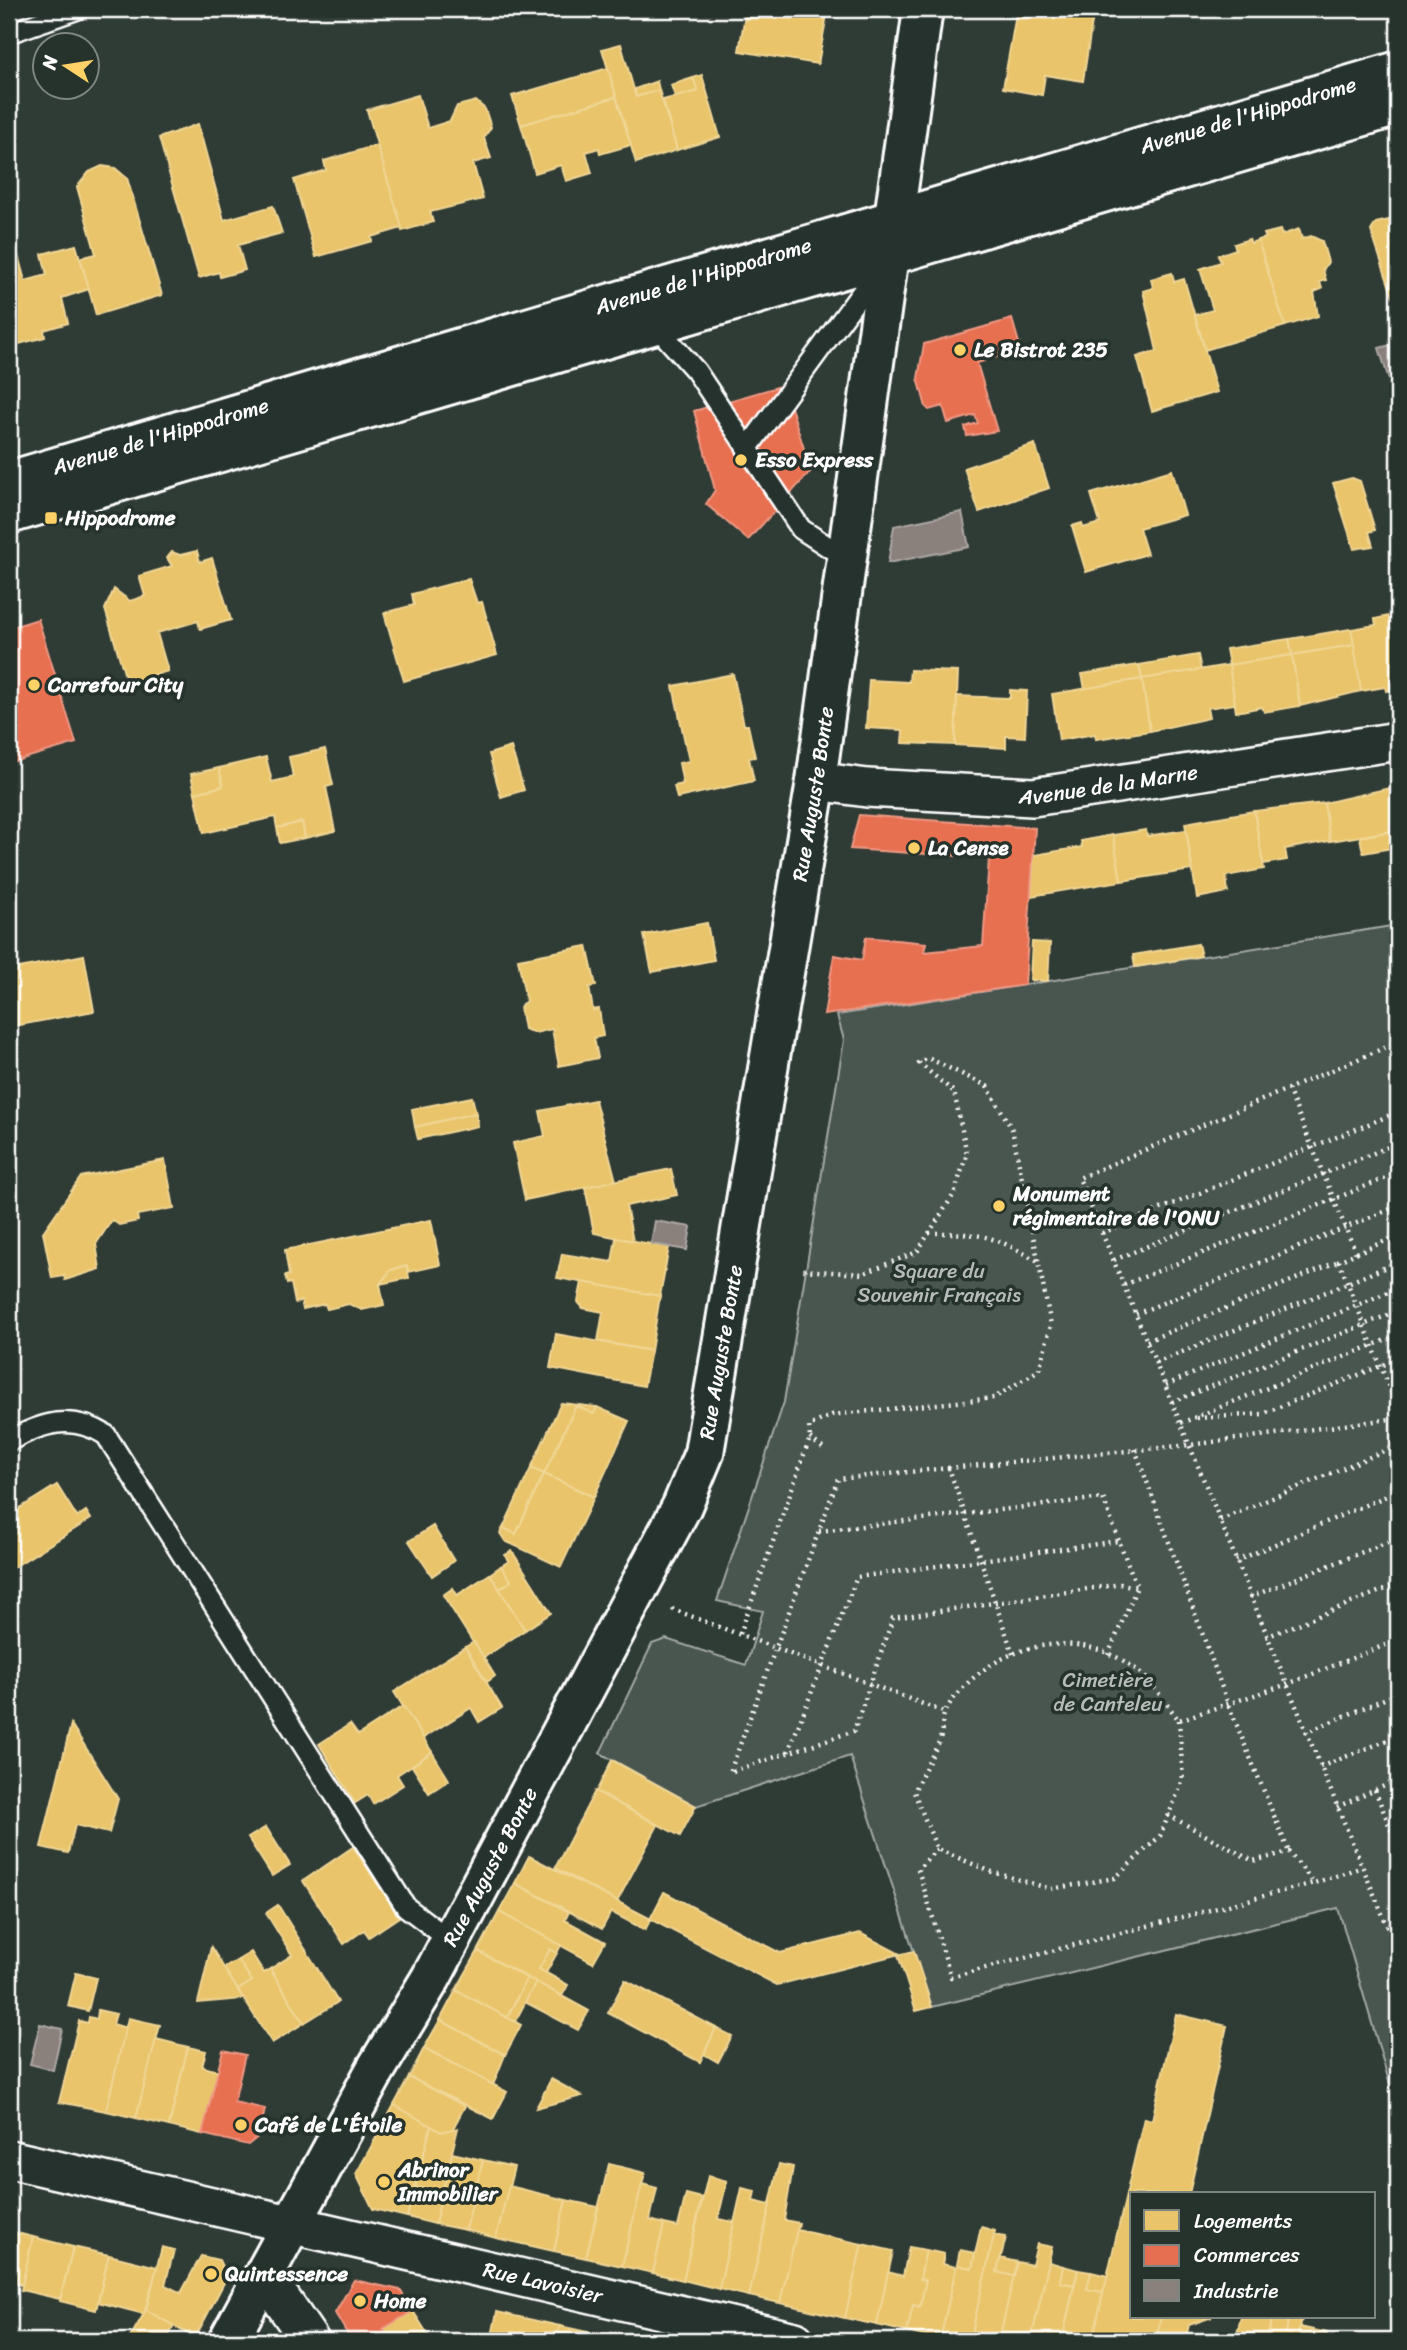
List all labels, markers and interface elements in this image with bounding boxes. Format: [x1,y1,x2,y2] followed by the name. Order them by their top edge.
[32,32,102,102] north arrow
[32,52,68,73] text: N
[1134,65,1361,165] street label: Avenue de l'Hippodrome
[589,226,817,326] street label: Avenue de l'Hippodrome
[974,331,1108,369] place label: Le Bistrot 235
[952,342,968,358] marker: Le Bistrot 235
[47,386,274,487] street label: Avenue de l'Hippodrome
[755,441,875,479] place label: Esso Express
[733,452,749,468] marker: Esso Express
[64,499,176,537] place label: Hippodrome
[43,510,59,526] marker: Hippodrome
[47,666,185,704] place label: Carrefour City
[26,677,42,693] marker: Carrefour City
[781,704,845,884] street label: Rue Auguste Bonte
[1017,753,1201,816] street label: Avenue de la Marne
[928,829,1010,867] place label: La Cense
[906,840,922,856] marker: La Cense
[1012,1175,1220,1237] place label: Monument régimentaire de l'ONU
[991,1198,1007,1214] marker: Monument régimentaire de l'ONU
[857,1252,1021,1314] park label: Square du Souvenir Français
[688,1262,754,1443] street label: Rue Auguste Bonte
[1054,1661,1163,1723] park label: Cimetière de Canteleu
[432,1780,548,1954] street label: Rue Auguste Bonte
[254,2106,402,2144] place label: Café de L'Étoile
[233,2117,249,2133] marker: Café de L'Étoile
[397,2151,500,2213] place label: Abrinor Immobilier
[376,2174,392,2190] marker: Abrinor Immobilier
[1130,2192,1376,2318] legend
[1194,2202,1293,2240] text: Logements
[1194,2236,1300,2274] text: Commerces
[479,2250,608,2315] street label: Rue Lavoisier
[225,2255,348,2293] place label: Quintessence
[203,2266,219,2282] marker: Quintessence
[1193,2272,1278,2310] text: Industrie
[373,2282,427,2320] place label: Home
[352,2293,368,2309] marker: Home

